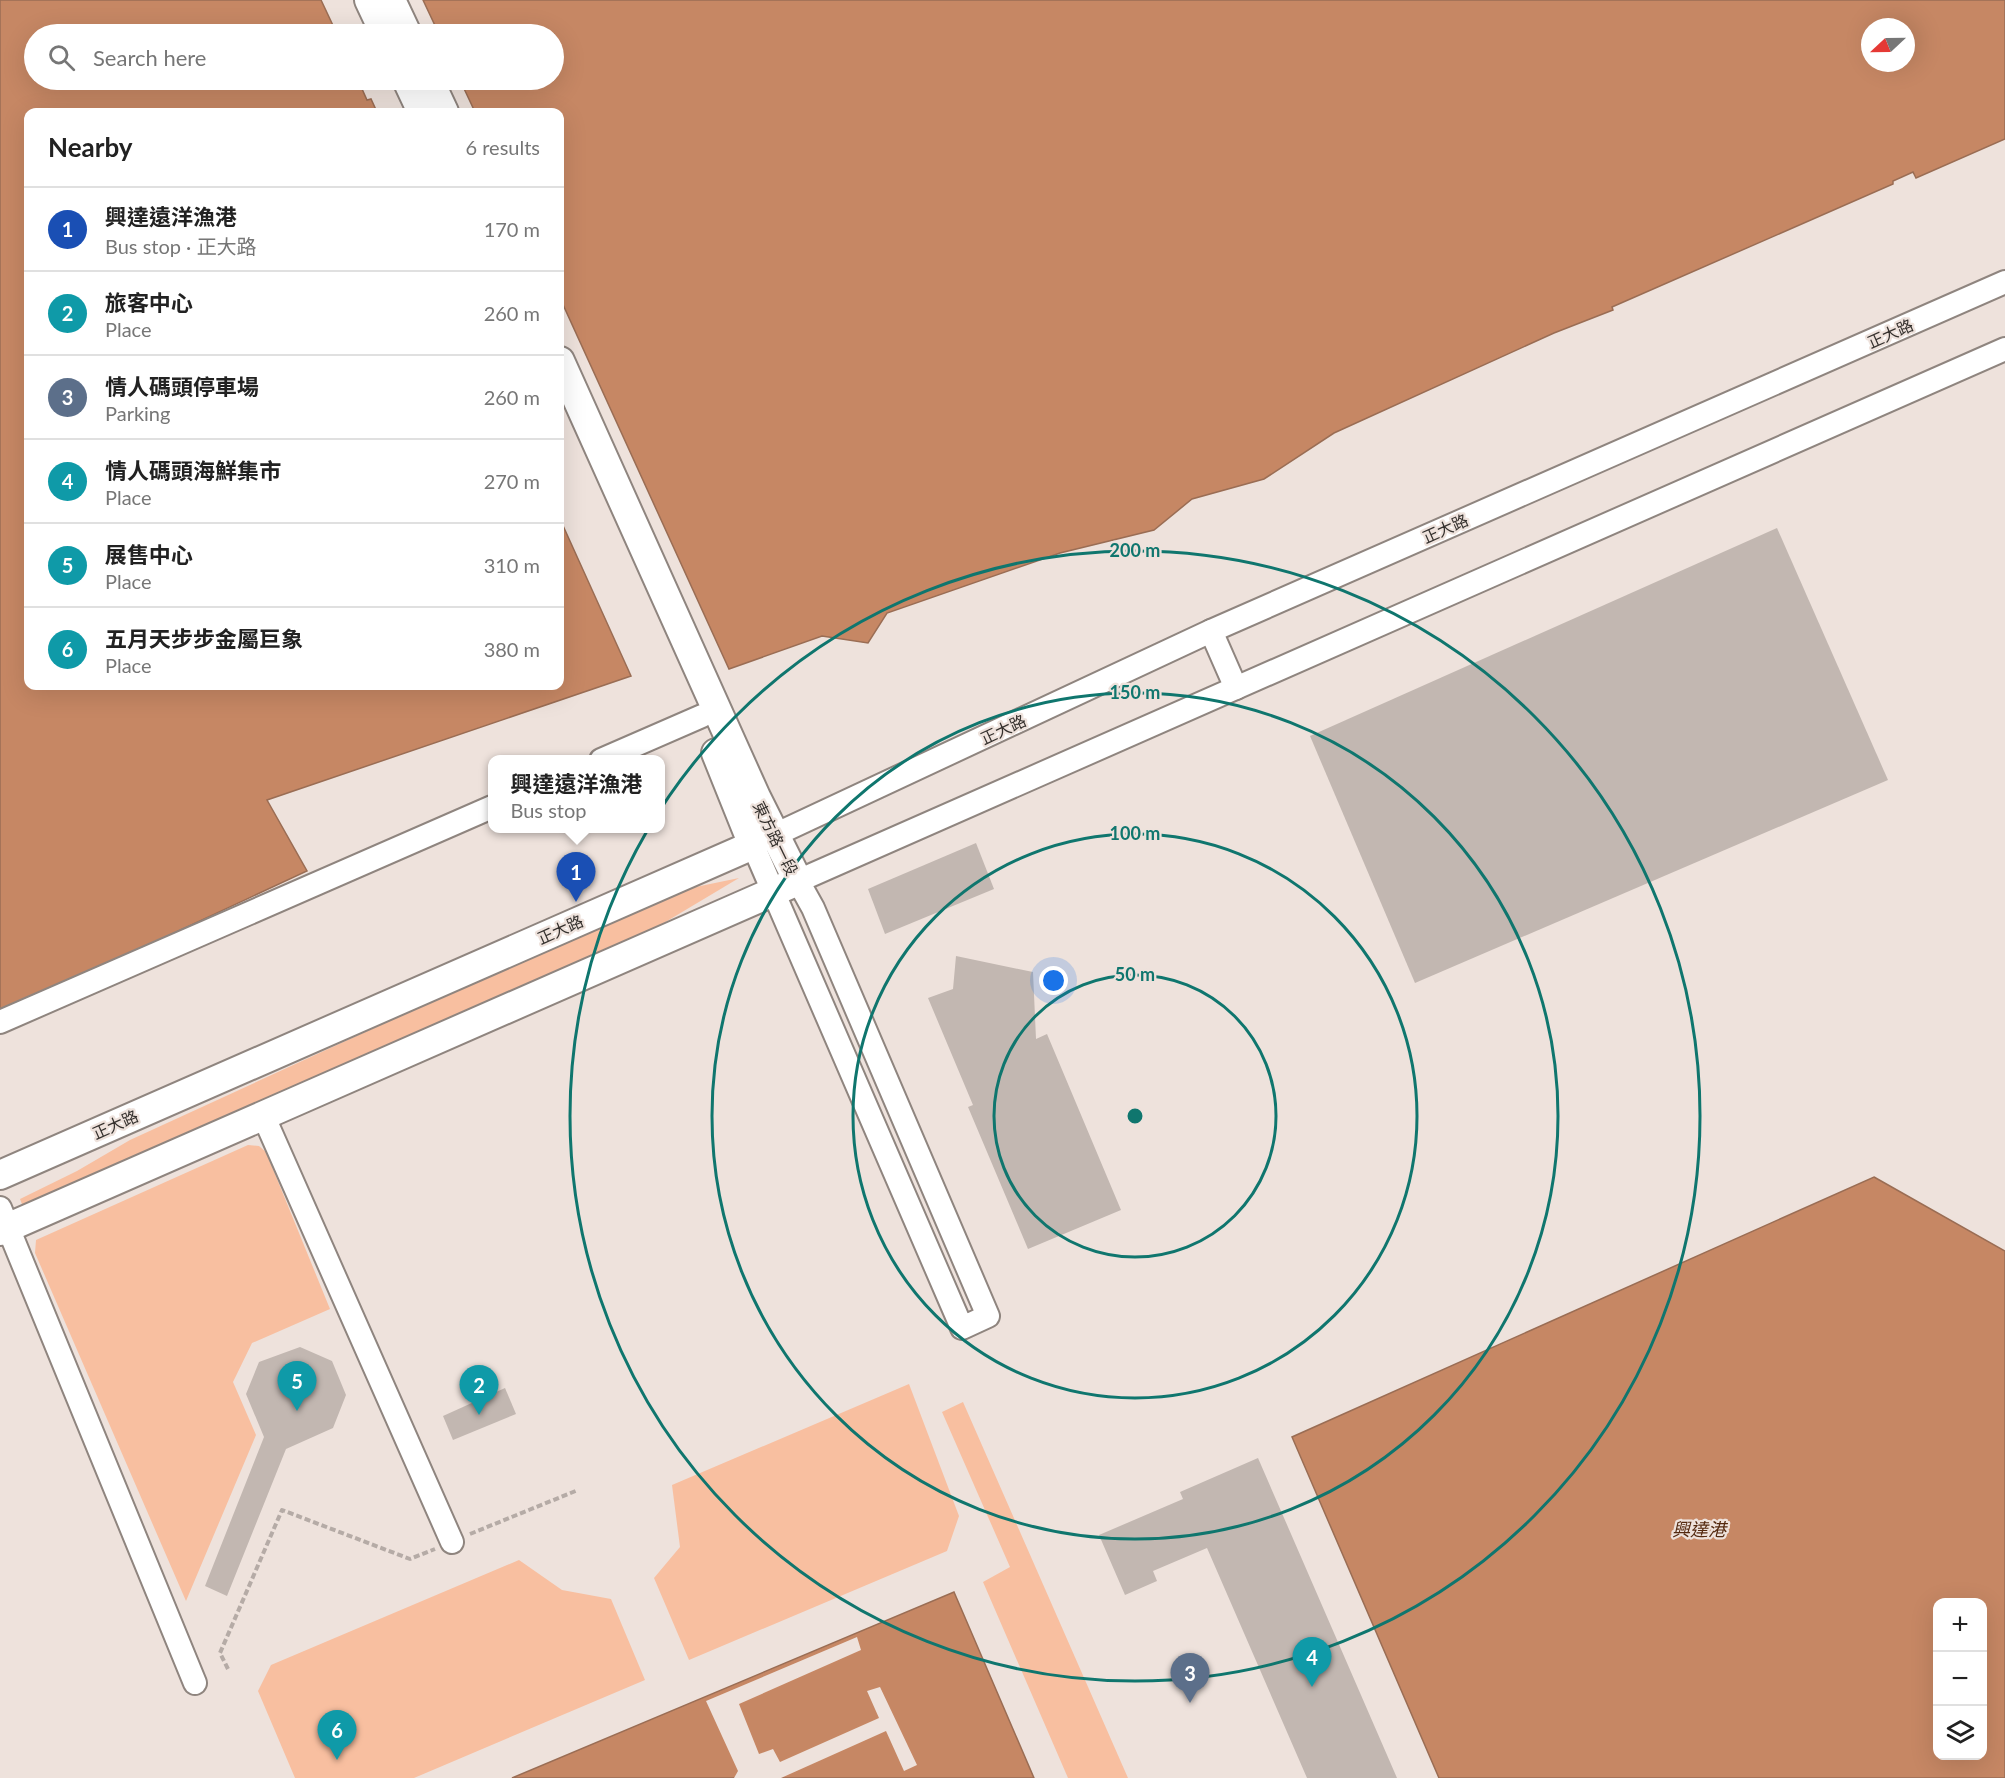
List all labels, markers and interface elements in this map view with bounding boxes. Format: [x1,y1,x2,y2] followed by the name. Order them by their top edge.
[1861,18,1915,72] north arrow
[24,24,564,90] search box
[45,41,78,74] icon: search
[93,44,206,71] text: Search here
[48,131,133,163] text: Nearby
[465,135,540,159] text: 6 results
[105,203,237,230] text: 興達遠洋漁港
[62,217,73,241] text: 1
[484,217,540,241] text: 170 m
[105,234,256,258] text: Bus stop · 正大路
[105,289,193,316] text: 旅客中心
[62,301,73,325] text: 2
[484,301,540,325] text: 260 m
[1864,315,1916,351] street label: 正大路
[105,317,152,341] text: Place
[105,373,259,400] text: 情人碼頭停車場
[62,385,73,409] text: 3
[484,385,540,409] text: 260 m
[105,401,170,425] text: Parking
[105,457,281,484] text: 情人碼頭海鮮集市
[62,469,73,493] text: 4
[484,469,540,493] text: 270 m
[105,485,152,509] text: Place
[1419,510,1471,546] street label: 正大路
[1110,539,1160,561] text: 200 m
[105,541,193,568] text: 展售中心
[62,553,73,577] text: 5
[484,553,540,577] text: 310 m
[105,569,152,593] text: Place
[105,625,303,652] text: 五月天步步金屬巨象
[62,637,73,661] text: 6
[484,637,540,661] text: 380 m
[105,653,152,677] text: Place
[1110,681,1160,703] text: 150 m
[977,710,1029,748] street label: 正大路
[488,755,665,833] popup
[510,770,643,797] text: 興達遠洋漁港
[510,798,586,822] text: Bus stop
[750,798,802,878] street label: 東方路一段
[1110,822,1160,844] text: 100 m
[556,852,596,902] pin: 1
[534,911,586,947] street label: 正大路
[1115,963,1155,985] text: 50 m
[1039,966,1068,995] your location
[89,1106,141,1142] street label: 正大路
[1125,1106,1145,1126] centre of rings
[278,1362,316,1411] pin: 5
[460,1366,498,1415] pin: 2
[1672,1518,1729,1540] water label: 興達港
[1933,1598,1987,1760] map controls
[1933,1598,1987,1652] button: +
[1292,1638,1332,1687] pin: 4
[1933,1652,1987,1706] button: −
[1170,1654,1210,1703] pin: 3
[1933,1706,1987,1760] button: layers
[318,1710,356,1760] pin: 6

